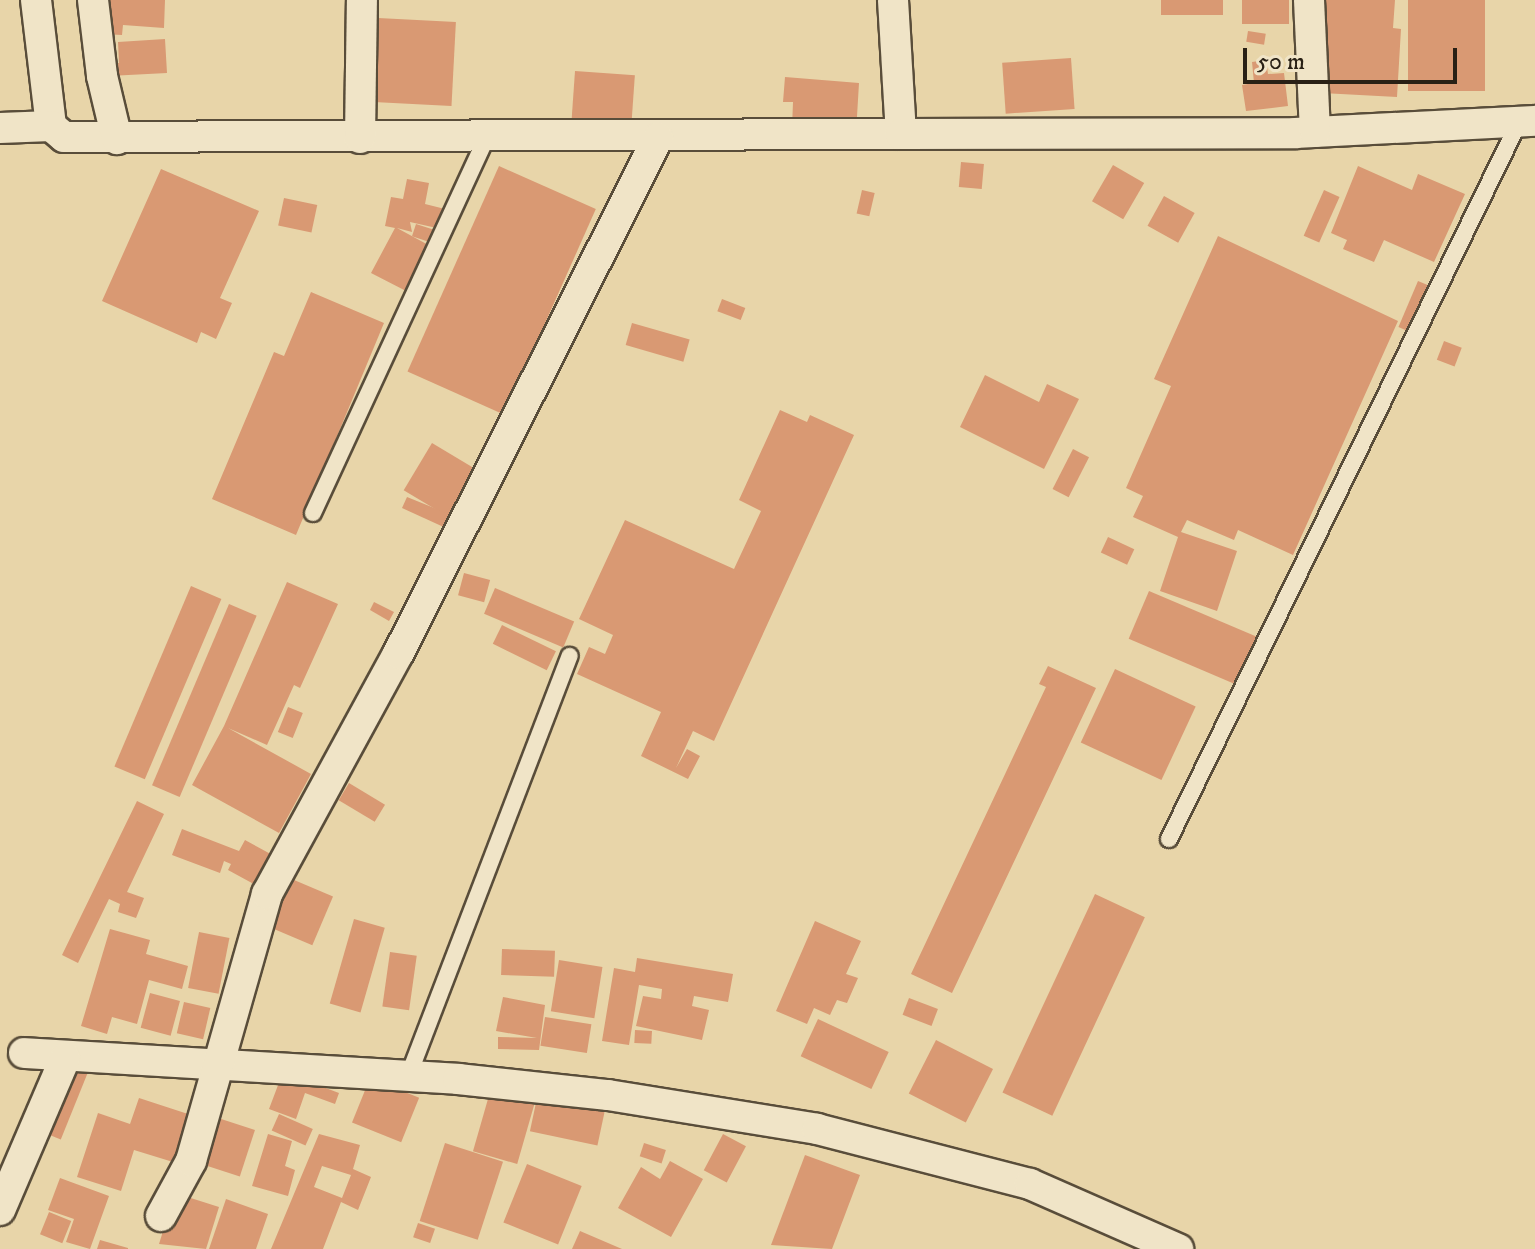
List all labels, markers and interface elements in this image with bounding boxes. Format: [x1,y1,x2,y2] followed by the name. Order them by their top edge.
[1247,32,1461,82] scale bar
[1257,47,1305,77] text: 50 m

